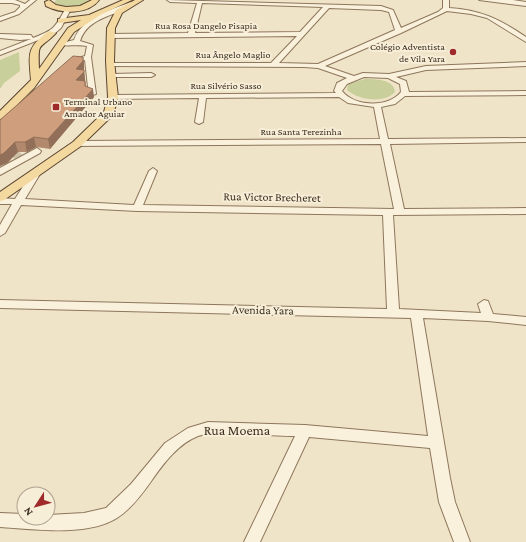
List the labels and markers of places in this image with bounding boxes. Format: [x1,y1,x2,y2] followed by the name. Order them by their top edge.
[370,41,445,64] place label: Colégio Adventista de Vila Yara
[448,47,458,57] marker: Colégio Adventista de Vila Yara
[64,96,132,119] place label: Terminal Urbano Amador Aguiar
[51,102,61,112] marker: Terminal Urbano Amador Aguiar

